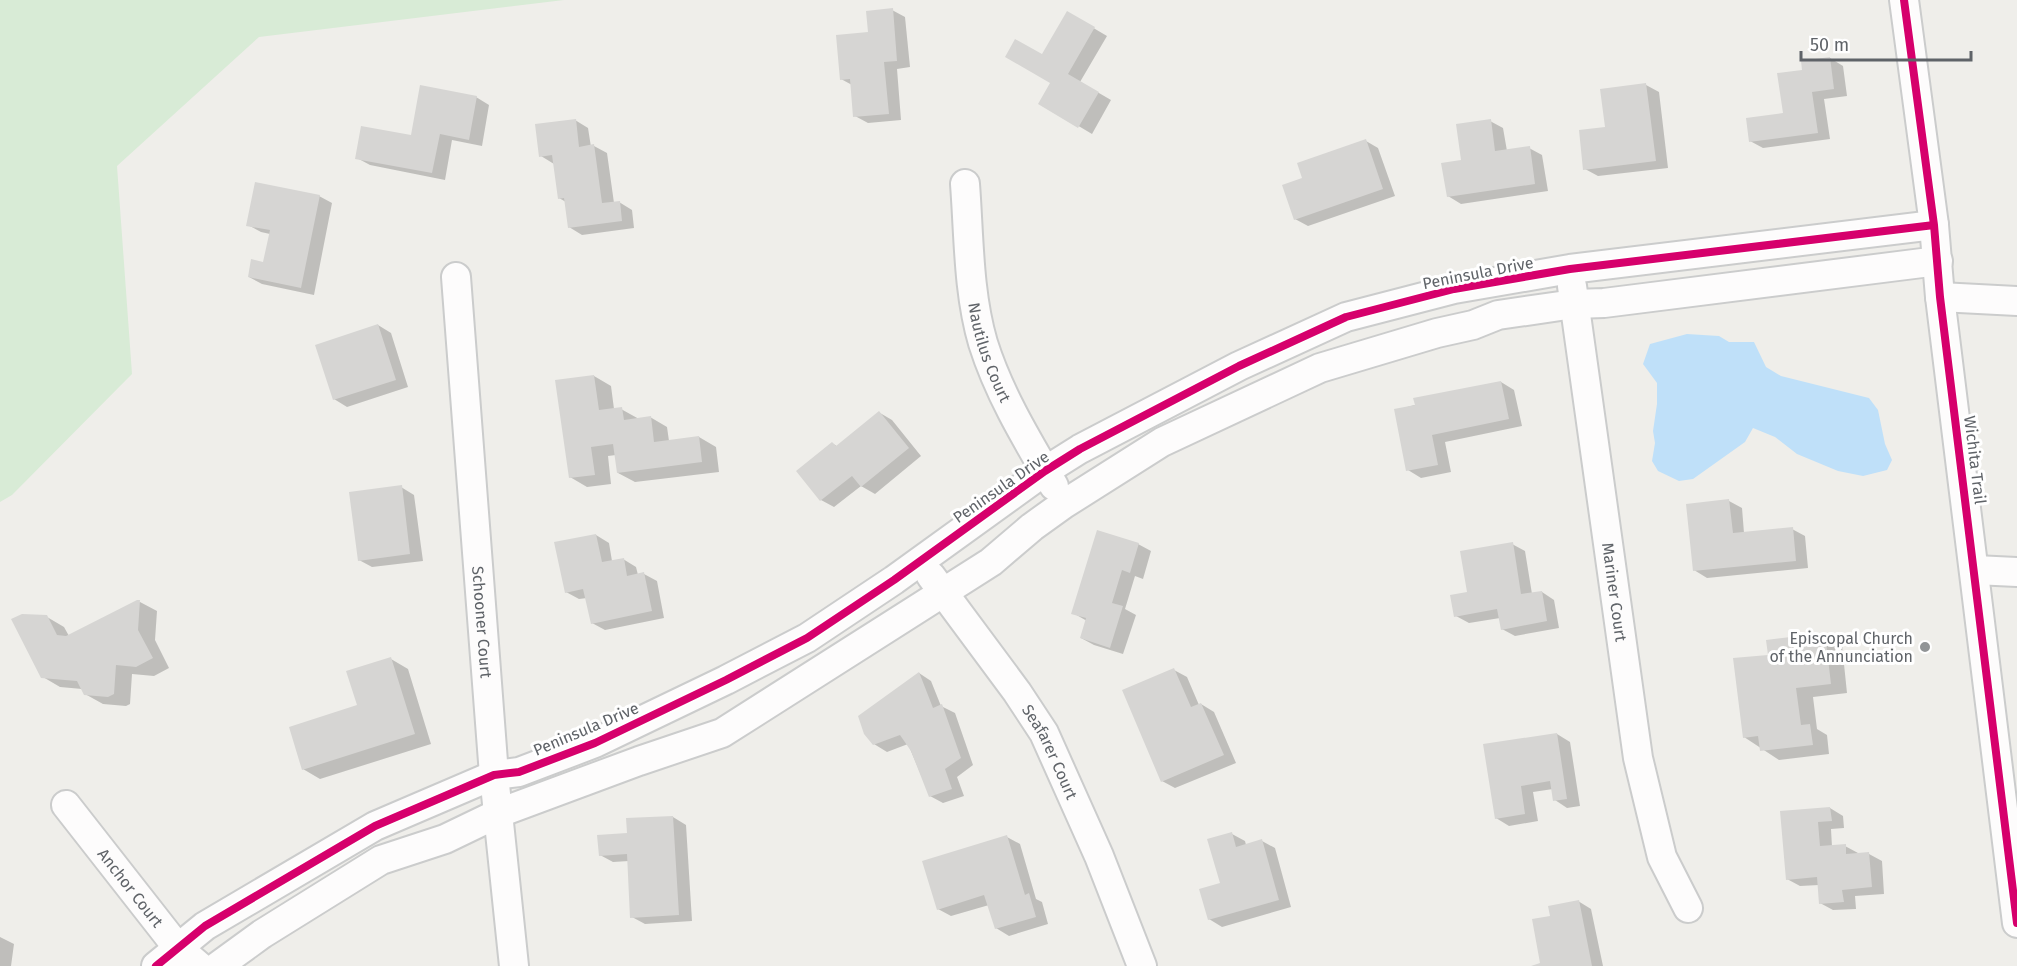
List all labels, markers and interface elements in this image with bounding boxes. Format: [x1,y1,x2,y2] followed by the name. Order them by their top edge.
[1801,24,1970,62] scale bar
[1810,34,1849,56] text: 50 m
[1421,253,1535,293] street label: Peninsula Drive
[965,301,1015,405] street label: Nautilus Court
[1960,415,1990,506] street label: Wichita Trail
[949,447,1053,527] street label: Peninsula Drive
[1598,541,1631,643] street label: Mariner Court
[469,565,496,679] street label: Schooner Court
[1769,629,1913,666] place label: Episcopal Church of the Annunciation
[1918,640,1932,654] marker: Episcopal Church of the Annunciation
[530,698,642,760] street label: Peninsula Drive
[1018,701,1082,802] street label: Seafarer Court
[94,845,168,931] street label: Anchor Court

